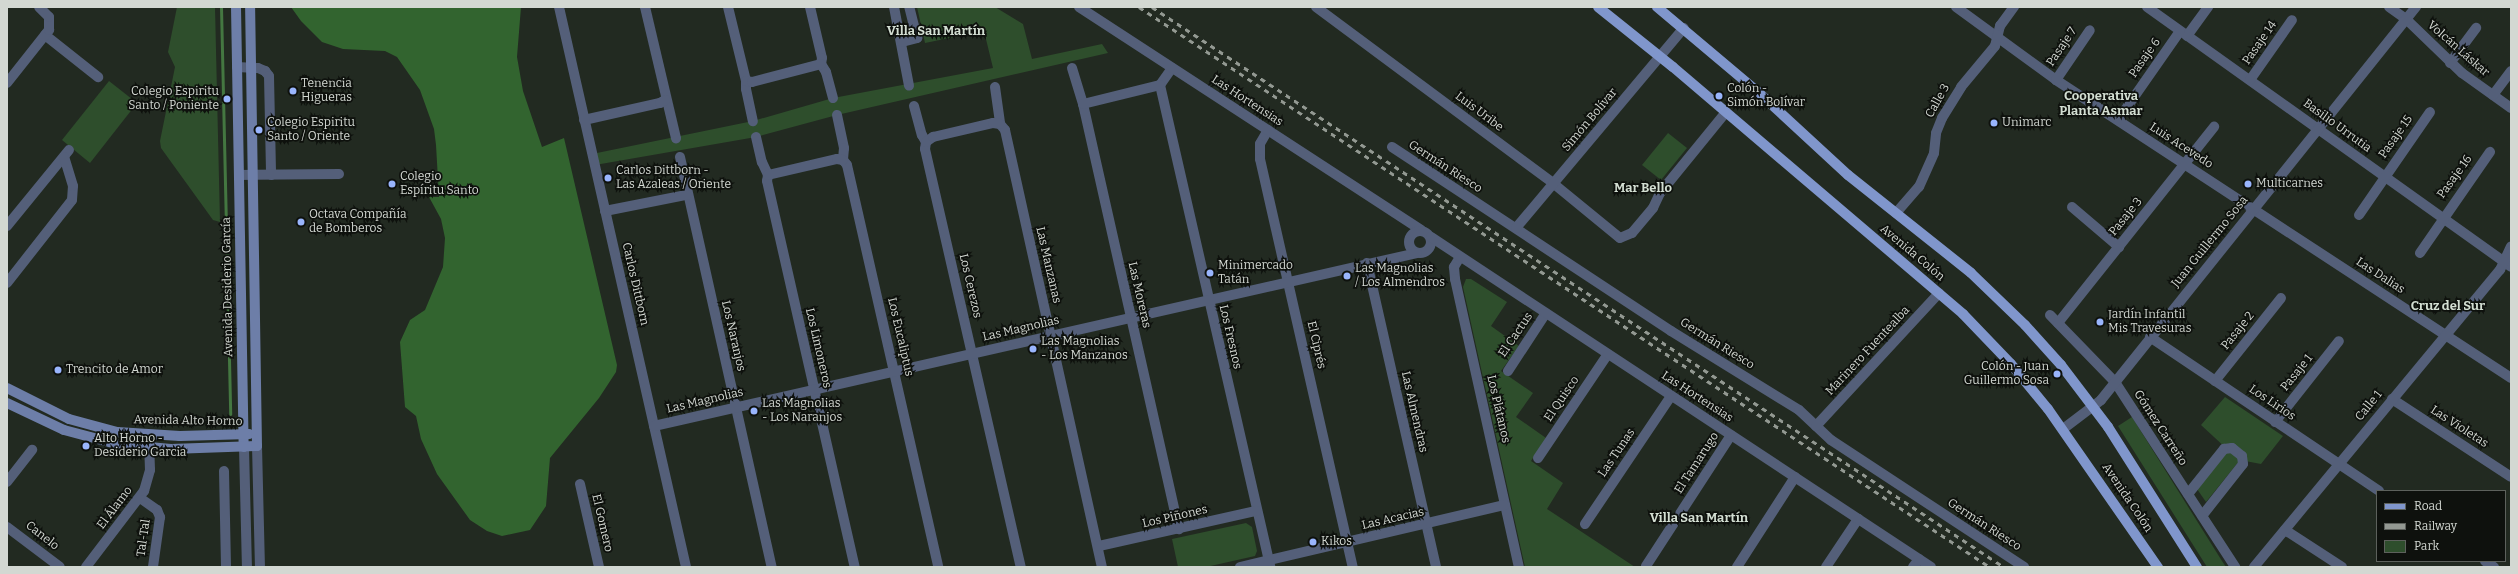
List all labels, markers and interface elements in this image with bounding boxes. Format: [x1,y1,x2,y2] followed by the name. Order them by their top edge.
[2240,18,2280,68] street label: Pasaje 14
[2424,18,2492,80] street label: Volcán Láskar
[887,23,985,39] district label: Villa San Martín
[2044,25,2080,69] street label: Pasaje 7
[2126,35,2164,81] street label: Pasaje 6
[1208,72,1286,130] street label: Las Hortensias
[301,77,352,105] place label: Tenencia Higueras
[1923,81,1953,121] street label: Calle 3
[1727,82,1805,110] place label: Colón - Simón Bolívar
[128,85,219,113] place label: Colegio Espiritu Santo / Poniente
[1559,85,1621,155] street label: Simón Bolívar
[288,86,298,96] marker: Tenencia Higueras
[1452,89,1506,135] street label: Luis Uribe
[2059,89,2143,120] district label: Cooperativa Planta Asmar
[1714,91,1724,101] marker: Colón - Simón Bolívar
[222,94,232,104] marker: Colegio Espiritu Santo / Poniente
[2300,96,2374,156] street label: Basilio Urrutia
[2376,113,2416,161] street label: Pasaje 15
[267,116,355,144] place label: Colegio Espiritu Santo / Oriente
[2002,116,2051,130] place label: Unimarc
[1989,118,1999,128] marker: Unimarc
[2147,120,2215,172] street label: Luis Acevedo
[254,125,264,135] marker: Colegio Espiritu Santo / Oriente
[1405,138,1485,196] street label: Germán Riesco
[2435,153,2475,201] street label: Pasaje 16
[616,164,731,192] place label: Carlos Dittborn - Las Azaleas / Oriente
[400,170,479,198] place label: Colegio Espíritu Santo
[603,173,613,183] marker: Carlos Dittborn - Las Azaleas / Oriente
[2256,177,2323,191] place label: Multicarnes
[387,179,397,189] marker: Colegio Espíritu Santo
[2243,179,2253,189] marker: Multicarnes
[1614,180,1672,196] district label: Mar Bello
[2169,194,2251,290] street label: Juan Guillermo Sosa
[2106,195,2146,239] street label: Pasaje 3
[309,208,406,236] place label: Octava Compañía de Bomberos
[220,217,236,357] street label: Avenida Desiderio García
[296,217,306,227] marker: Octava Compañía de Bomberos
[1877,222,1947,284] street label: Avenida Colón
[1032,225,1064,305] street label: Las Manzanas
[618,241,652,327] street label: Carlos Dittborn
[956,252,984,320] street label: Los Cerezos
[2353,255,2407,297] street label: Las Dalias
[1218,259,1293,287] place label: Minimercado Tatán
[1124,261,1154,329] street label: Las Moreras
[1355,262,1445,290] place label: Las Magnolias / Los Almendros
[1205,268,1215,278] marker: Minimercado Tatán
[1342,271,1352,281] marker: Las Magnolias / Los Almendros
[884,296,916,378] street label: Los Eucaliptus
[2411,298,2485,314] district label: Cruz del Sur
[718,299,748,373] street label: Los Naranjos
[1216,303,1244,371] street label: Los Fresnos
[1823,303,1913,399] street label: Marinero Fuentealba
[802,307,834,389] street label: Los Limoneros
[2108,308,2191,336] place label: Jardín Infantil Mis Travesuras
[2218,309,2258,353] street label: Pasaje 2
[1496,310,1536,360] street label: El Cactus
[981,313,1061,345] street label: Las Magnolias
[1677,315,1757,373] street label: Germán Riesco
[2095,317,2105,327] marker: Jardín Infantil Mis Travesuras
[1303,320,1329,370] street label: El Ciprés
[1041,335,1128,363] place label: Las Magnolias - Los Manzanos
[1028,344,1038,354] marker: Las Magnolias - Los Manzanos
[2278,352,2316,394] street label: Pasaje 1
[1964,360,2049,388] place label: Colón - Juan Guillermo Sosa
[66,363,163,377] place label: Trencito de Amor
[53,365,63,375] marker: Trencito de Amor
[1658,368,1736,426] street label: Las Hortensias
[2052,369,2062,379] marker: Colón - Juan Guillermo Sosa
[1398,370,1430,454] street label: Las Almendras
[1542,373,1582,425] street label: El Quisco
[1483,374,1513,444] street label: Los Plátanos
[2246,382,2298,424] street label: Los Lirios
[665,385,745,417] street label: Las Magnolias
[2130,388,2190,468] street label: Gómez Carreño
[2352,388,2386,424] street label: Calle 1
[762,397,842,425] place label: Las Magnolias - Los Naranjos
[2427,403,2491,451] street label: Las Violetas
[749,406,759,416] marker: Las Magnolias - Los Naranjos
[133,413,243,429] street label: Avenida Alto Horno
[1596,426,1638,480] street label: Las Tunas
[1672,430,1722,496] street label: El Tamarugo
[94,432,186,460] place label: Alto Horno - Desiderio Garcia
[81,441,91,451] marker: Alto Horno - Desiderio Garcia
[2099,461,2155,535] street label: Avenida Colón
[94,484,136,532] street label: El Álamo
[2376,490,2506,562] legend
[588,493,616,553] street label: El Gomero
[1944,496,2024,554] street label: Germán Riesco
[2414,499,2442,513] text: Road
[1141,503,1209,531] street label: Los Piñones
[1360,505,1426,533] street label: Las Acacias
[1650,510,1748,526] district label: Villa San Martín
[22,518,62,554] street label: Canelo
[134,518,154,558] street label: Tal-Tal
[2414,519,2457,533] text: Railway
[1321,535,1352,549] place label: Kikos
[1308,537,1318,547] marker: Kikos
[2414,539,2439,553] text: Park

